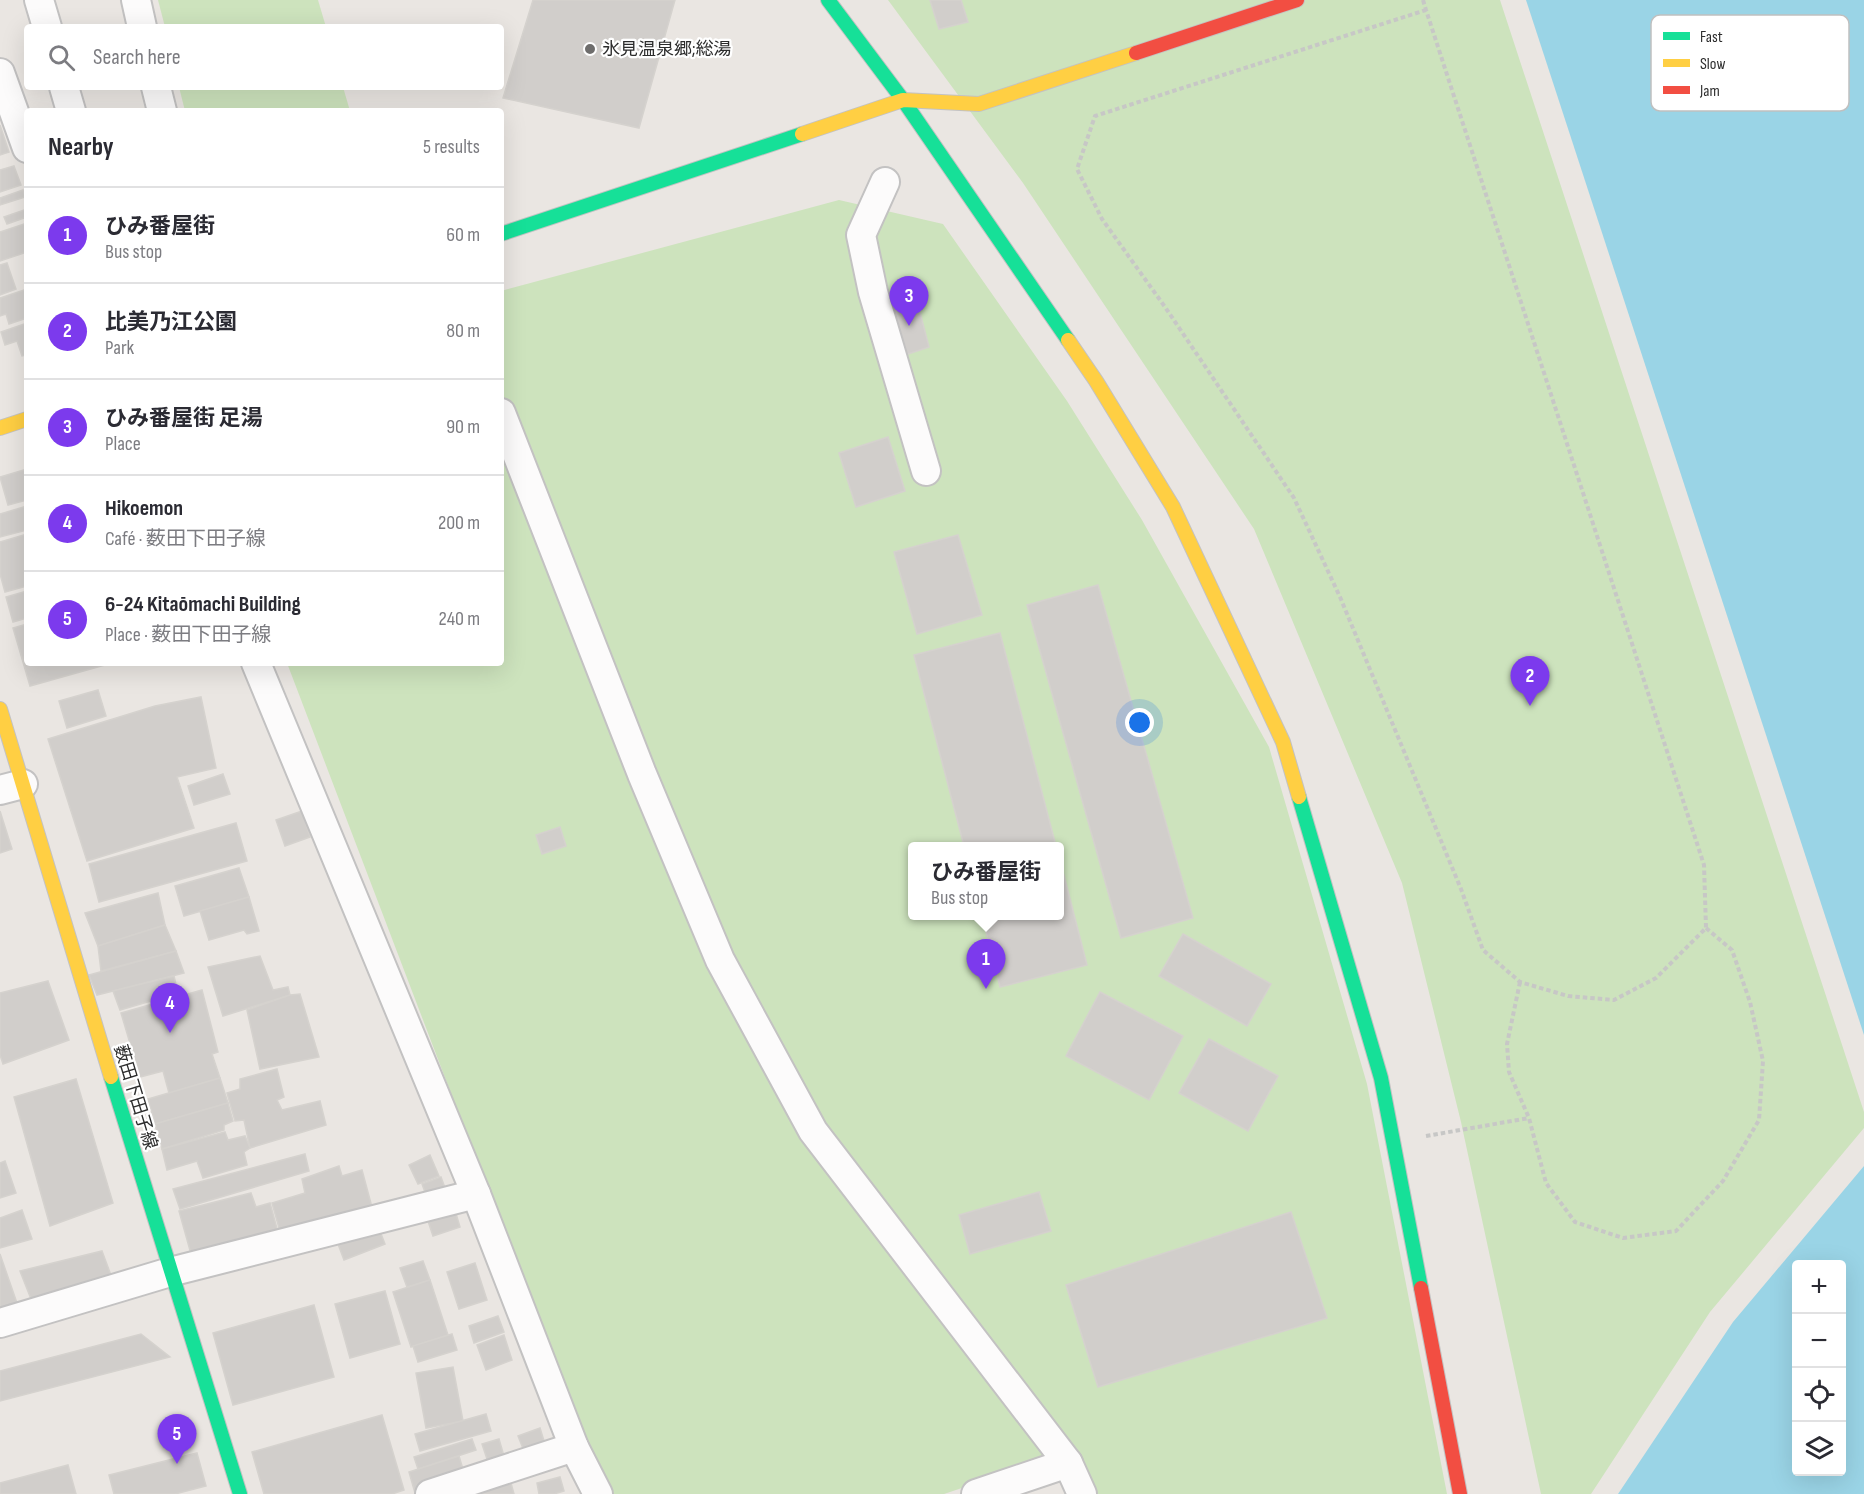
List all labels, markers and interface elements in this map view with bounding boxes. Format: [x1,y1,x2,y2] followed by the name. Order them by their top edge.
[1651,15,1849,111] legend
[24,24,504,90] search box
[1700,28,1723,47] text: Fast
[602,39,732,60] place label: 氷見温泉郷;総湯
[45,41,78,74] icon: search
[583,42,597,56] marker: 氷見温泉郷;総湯
[93,44,180,71] text: Search here
[1700,55,1725,74] text: Slow
[1699,82,1720,101] text: Jam
[48,132,114,163] text: Nearby
[423,135,480,159] text: 5 results
[105,213,215,240] text: ひみ番屋街
[64,223,71,247] text: 1
[446,223,480,247] text: 60 m
[105,240,162,264] text: Bus stop
[890,276,928,326] pin: 3
[105,309,237,336] text: 比美乃江公園
[63,319,72,343] text: 2
[446,319,480,343] text: 80 m
[105,336,134,360] text: Park
[105,405,262,432] text: ひみ番屋街 足湯
[63,415,72,439] text: 3
[446,415,480,439] text: 90 m
[105,432,141,456] text: Place
[105,495,183,522] text: Hikoemon
[63,511,72,535] text: 4
[438,511,480,535] text: 200 m
[105,527,266,551] text: Café · 薮田下田子線
[105,591,301,618] text: 6-24 Kitaōmachi Building
[63,607,72,631] text: 5
[439,607,480,631] text: 240 m
[105,623,271,647] text: Place · 薮田下田子線
[1510,656,1550,706] pin: 2
[1125,708,1154,737] your location
[908,842,1064,920] popup
[931,859,1041,886] text: ひみ番屋街
[931,886,988,910] text: Bus stop
[966,940,1006,989] pin: 1
[150,984,190,1033] pin: 4
[110,1042,161,1152] street label: 薮田下田子線
[1792,1260,1846,1476] map controls
[1792,1260,1846,1314] button: +
[1792,1314,1846,1368] button: −
[1792,1368,1846,1422] button: locate
[158,1414,196,1464] pin: 5
[1792,1422,1846,1476] button: layers

